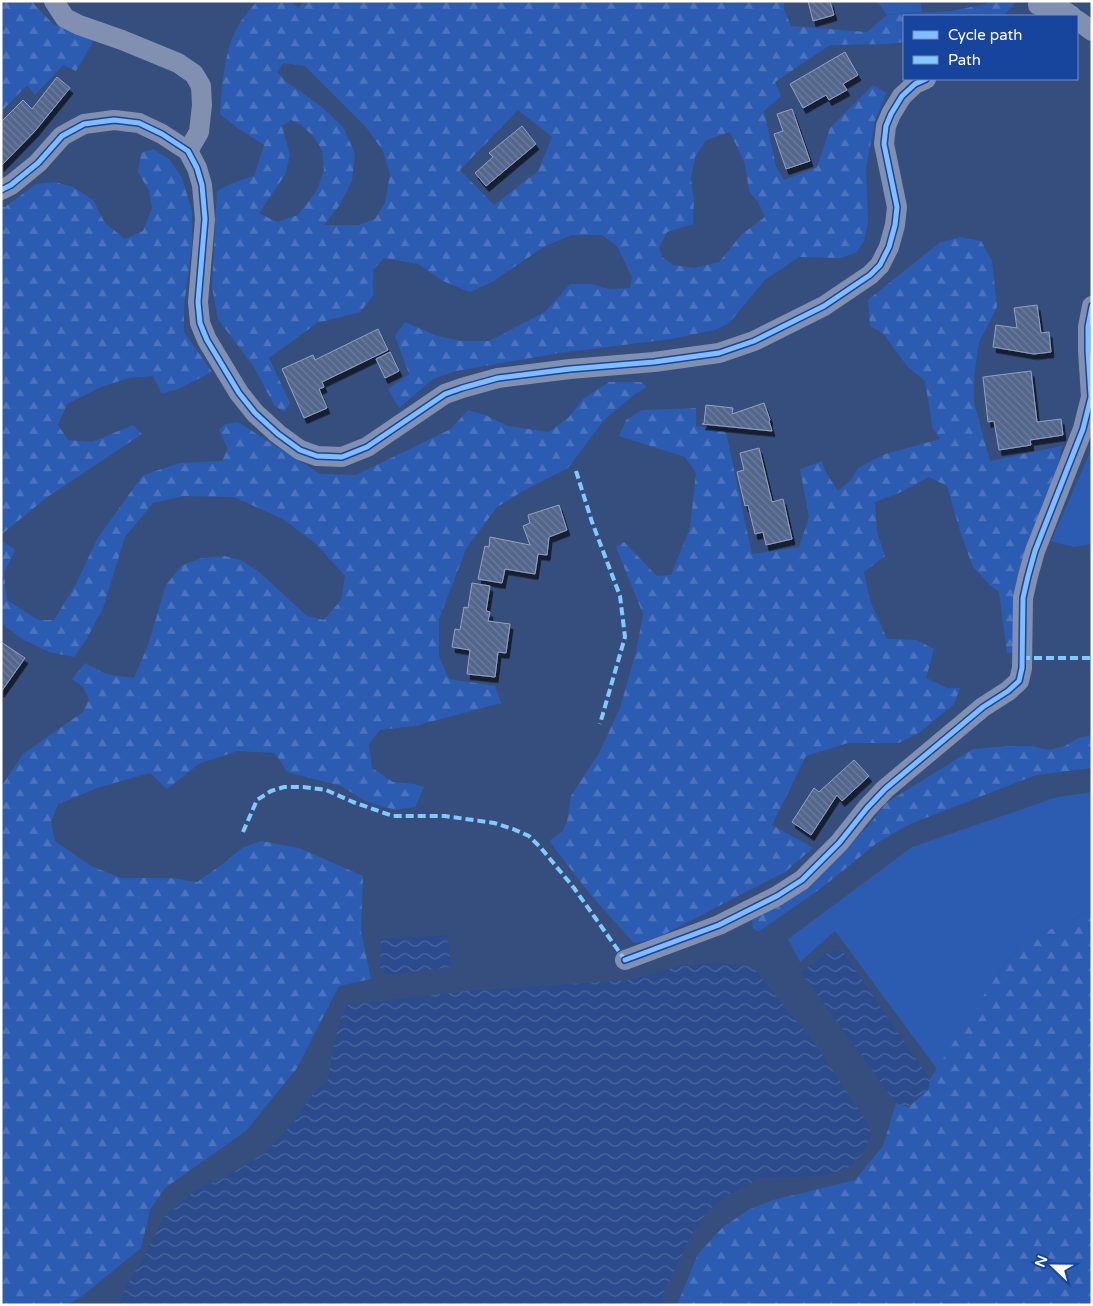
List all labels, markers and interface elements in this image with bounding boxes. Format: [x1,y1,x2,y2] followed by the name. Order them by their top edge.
[903,15,1078,80] legend
[948,26,1022,44] text: Cycle path
[948,51,981,69] text: Path
[1028,1241,1078,1291] north arrow
[1031,1253,1051,1270] text: N

